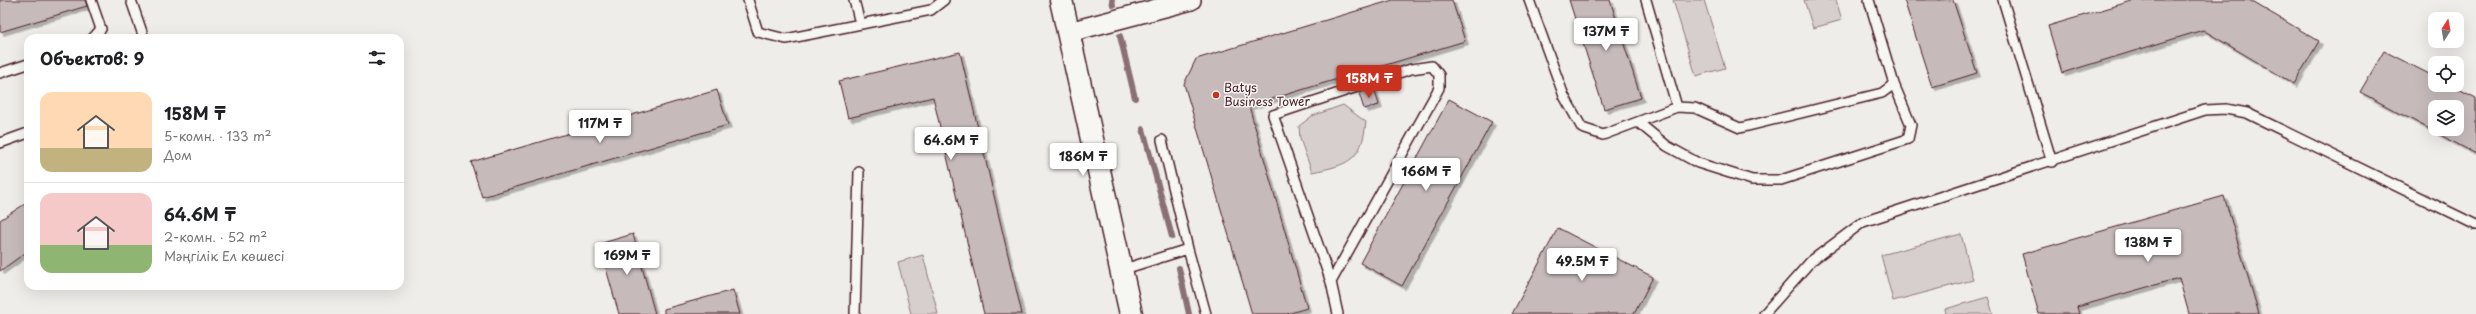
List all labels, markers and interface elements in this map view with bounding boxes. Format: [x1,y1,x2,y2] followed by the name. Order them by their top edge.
[2428,12,2464,48] north arrow
[2428,12,2464,136] map controls
[1573,18,1639,52] pin: 137M ₸
[1583,21,1629,40] text: 137M ₸
[40,45,144,71] text: Объектов: 9
[366,47,388,69] icon: filters
[2428,56,2464,92] button: locate
[1336,65,1402,99] pin: 158M ₸
[1345,68,1393,87] text: 158M ₸
[1224,78,1310,110] place label: Batys Business Tower
[1211,90,1221,100] marker: Batys Business Tower
[164,100,226,126] text: 158M ₸
[2428,100,2464,136] button: layers
[72,108,120,156] icon: home
[567,110,633,144] pin: 117M ₸
[578,113,622,132] text: 117M ₸
[164,126,271,145] text: 5-комн. · 133 m²
[914,127,988,161] pin: 64.6M ₸
[924,130,978,149] text: 64.6M ₸
[1050,143,1116,177] pin: 186M ₸
[164,145,192,164] text: Дом
[1059,146,1107,165] text: 186M ₸
[1393,158,1459,192] pin: 166M ₸
[1401,161,1451,180] text: 166M ₸
[164,201,236,227] text: 64.6M ₸
[72,209,120,257] icon: home
[164,227,267,246] text: 2-комн. · 52 m²
[2115,229,2181,263] pin: 138M ₸
[2124,232,2172,251] text: 138M ₸
[594,242,660,276] pin: 169M ₸
[604,245,650,264] text: 169M ₸
[164,246,285,265] text: Мәңгілік Ел көшесі
[1545,248,1619,282] pin: 49.5M ₸
[1556,251,1608,270] text: 49.5M ₸

